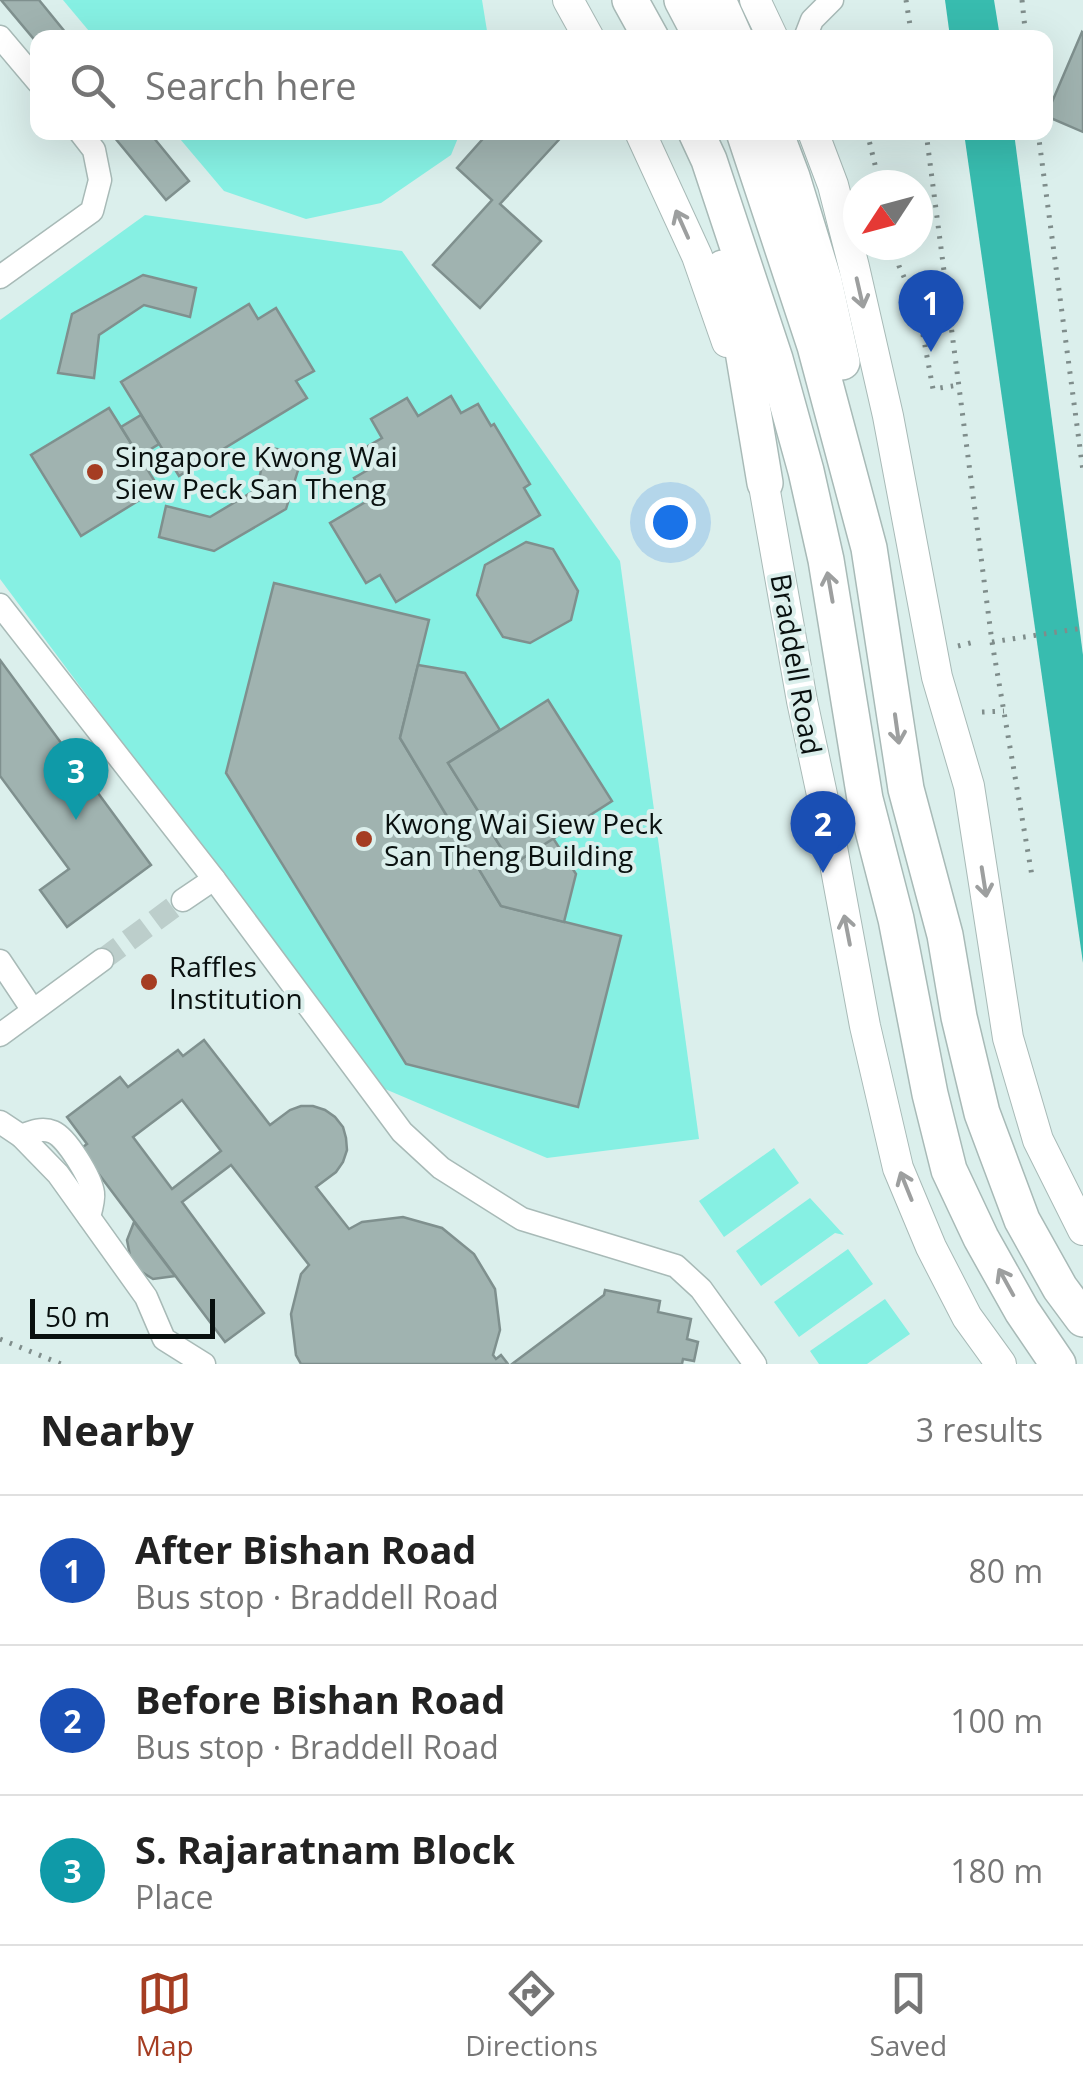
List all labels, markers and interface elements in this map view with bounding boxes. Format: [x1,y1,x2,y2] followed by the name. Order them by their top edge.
[30,30,1053,140] search box
[65,58,120,113] icon: search
[145,59,357,111] text: Search here
[843,170,933,260] north arrow
[672,209,690,240] one-way arrow
[898,270,964,352] pin: 1
[852,276,870,308] one-way arrow
[115,437,398,507] place label: Singapore Kwong Wai Siew Peck San Theng
[84,461,106,483] marker: Singapore Kwong Wai Siew Peck San Theng
[645,497,696,548] your location
[762,570,832,758] street label: Braddell Road
[820,571,839,603] one-way arrow
[888,712,906,744] one-way arrow
[44,738,108,820] pin: 3
[790,790,856,873] pin: 2
[384,804,663,874] place label: Kwong Wai Siew Peck San Theng Building
[353,828,375,850] marker: Kwong Wai Siew Peck San Theng Building
[975,865,994,898] one-way arrow
[836,915,855,947] one-way arrow
[169,947,303,1017] place label: Raffles Institution
[138,971,160,993] marker: Raffles Institution
[895,1172,913,1202] one-way arrow
[995,1268,1015,1297] one-way arrow
[30,1294,215,1338] scale bar
[45,1297,110,1335] text: 50 m
[40,1401,194,1458] text: Nearby
[916,1408,1043,1451] text: 3 results
[135,1523,476,1575] text: After Bishan Road
[63,1549,82,1592] text: 1
[968,1549,1043,1592] text: 80 m
[135,1575,499,1618] text: Bus stop · Braddell Road
[135,1673,505,1725] text: Before Bishan Road
[63,1699,82,1742] text: 2
[950,1699,1043,1742] text: 100 m
[135,1725,499,1768] text: Bus stop · Braddell Road
[135,1823,515,1875] text: S. Rajaratnam Block
[63,1849,82,1892] text: 3
[950,1849,1043,1892] text: 180 m
[135,1875,213,1918] text: Place
[136,1966,194,2064] tab: Map
[465,1966,598,2064] tab: Directions
[869,1966,947,2064] tab: Saved

